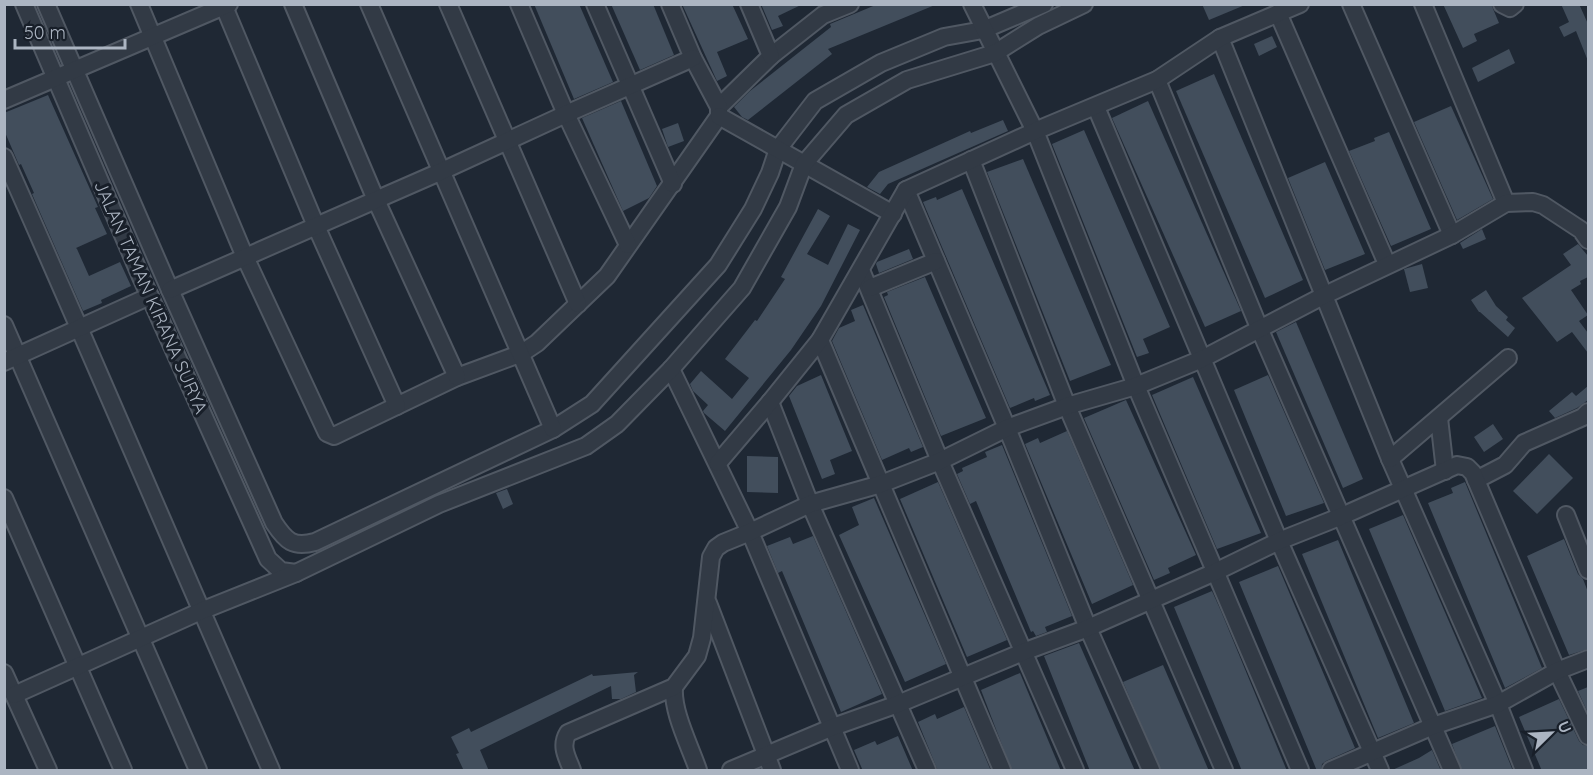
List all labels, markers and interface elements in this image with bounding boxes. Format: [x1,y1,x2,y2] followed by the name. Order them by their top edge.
[15,12,124,50] scale bar
[24,21,66,44] text: 50 m
[89,177,213,417] street label: JALAN TAMAN KIRANA SURYA
[1521,703,1581,763] north arrow
[1553,718,1576,736] text: U

